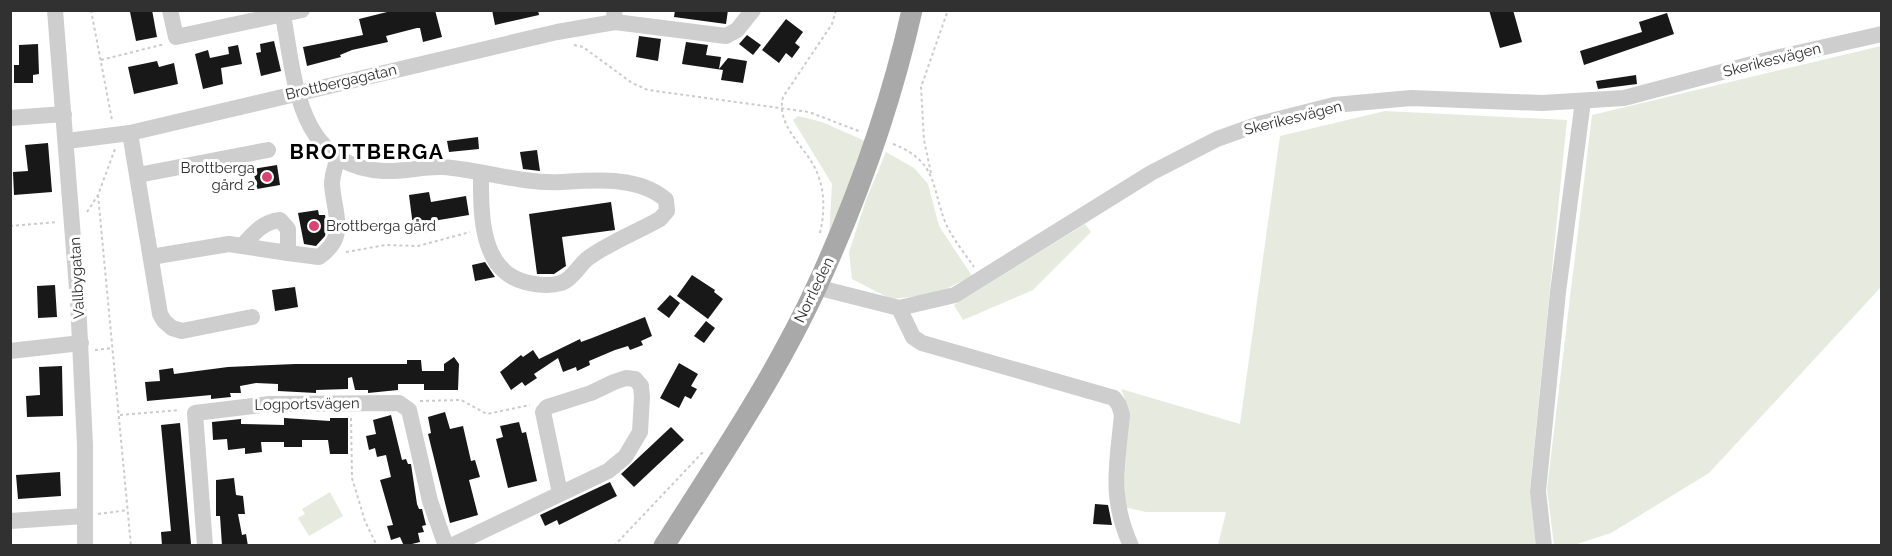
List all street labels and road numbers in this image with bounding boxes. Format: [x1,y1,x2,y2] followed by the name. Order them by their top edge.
[1721,39,1823,81] street label: Skerikesvägen
[284,60,398,104] street label: Brottbergagatan
[1242,97,1344,139] street label: Skerikesvägen
[66,237,88,319] street label: Vallbygatan
[790,254,838,326] street label: Norrleden
[254,394,360,414] street label: Logportsvägen

